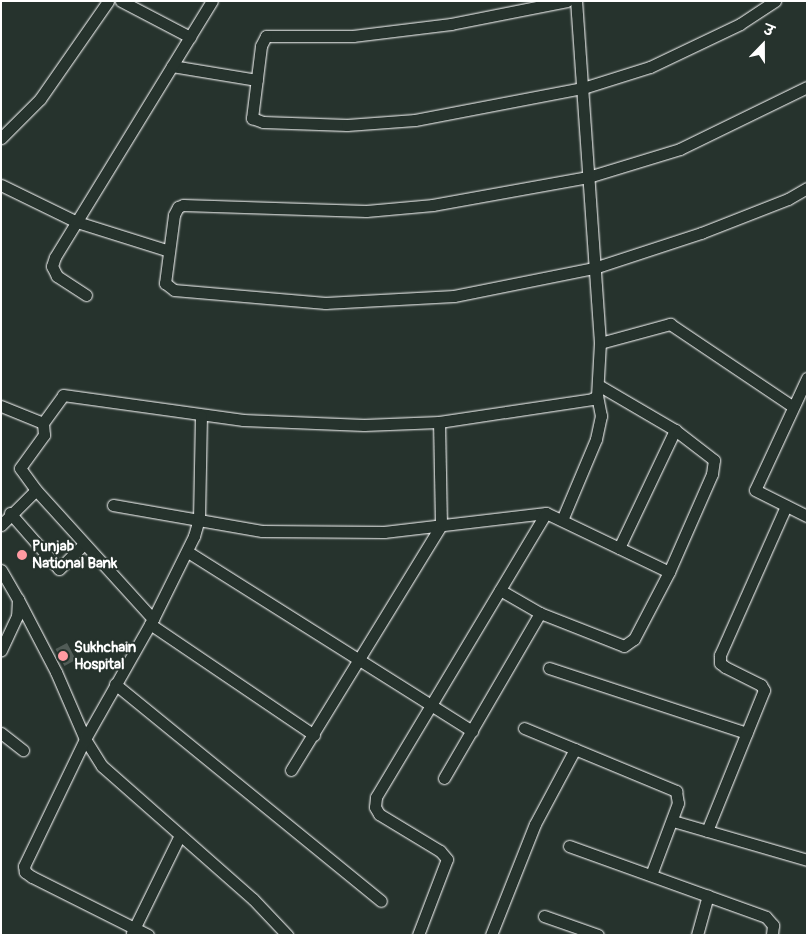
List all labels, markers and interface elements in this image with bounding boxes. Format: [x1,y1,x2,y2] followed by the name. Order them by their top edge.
[738,20,788,70] north arrow
[761,21,776,40] text: उ
[32,537,117,572] place label: Punjab National Bank
[16,549,28,561] marker: Punjab National Bank
[74,638,136,673] place label: Sukhchain Hospital
[56,649,70,663] marker: Sukhchain Hospital

